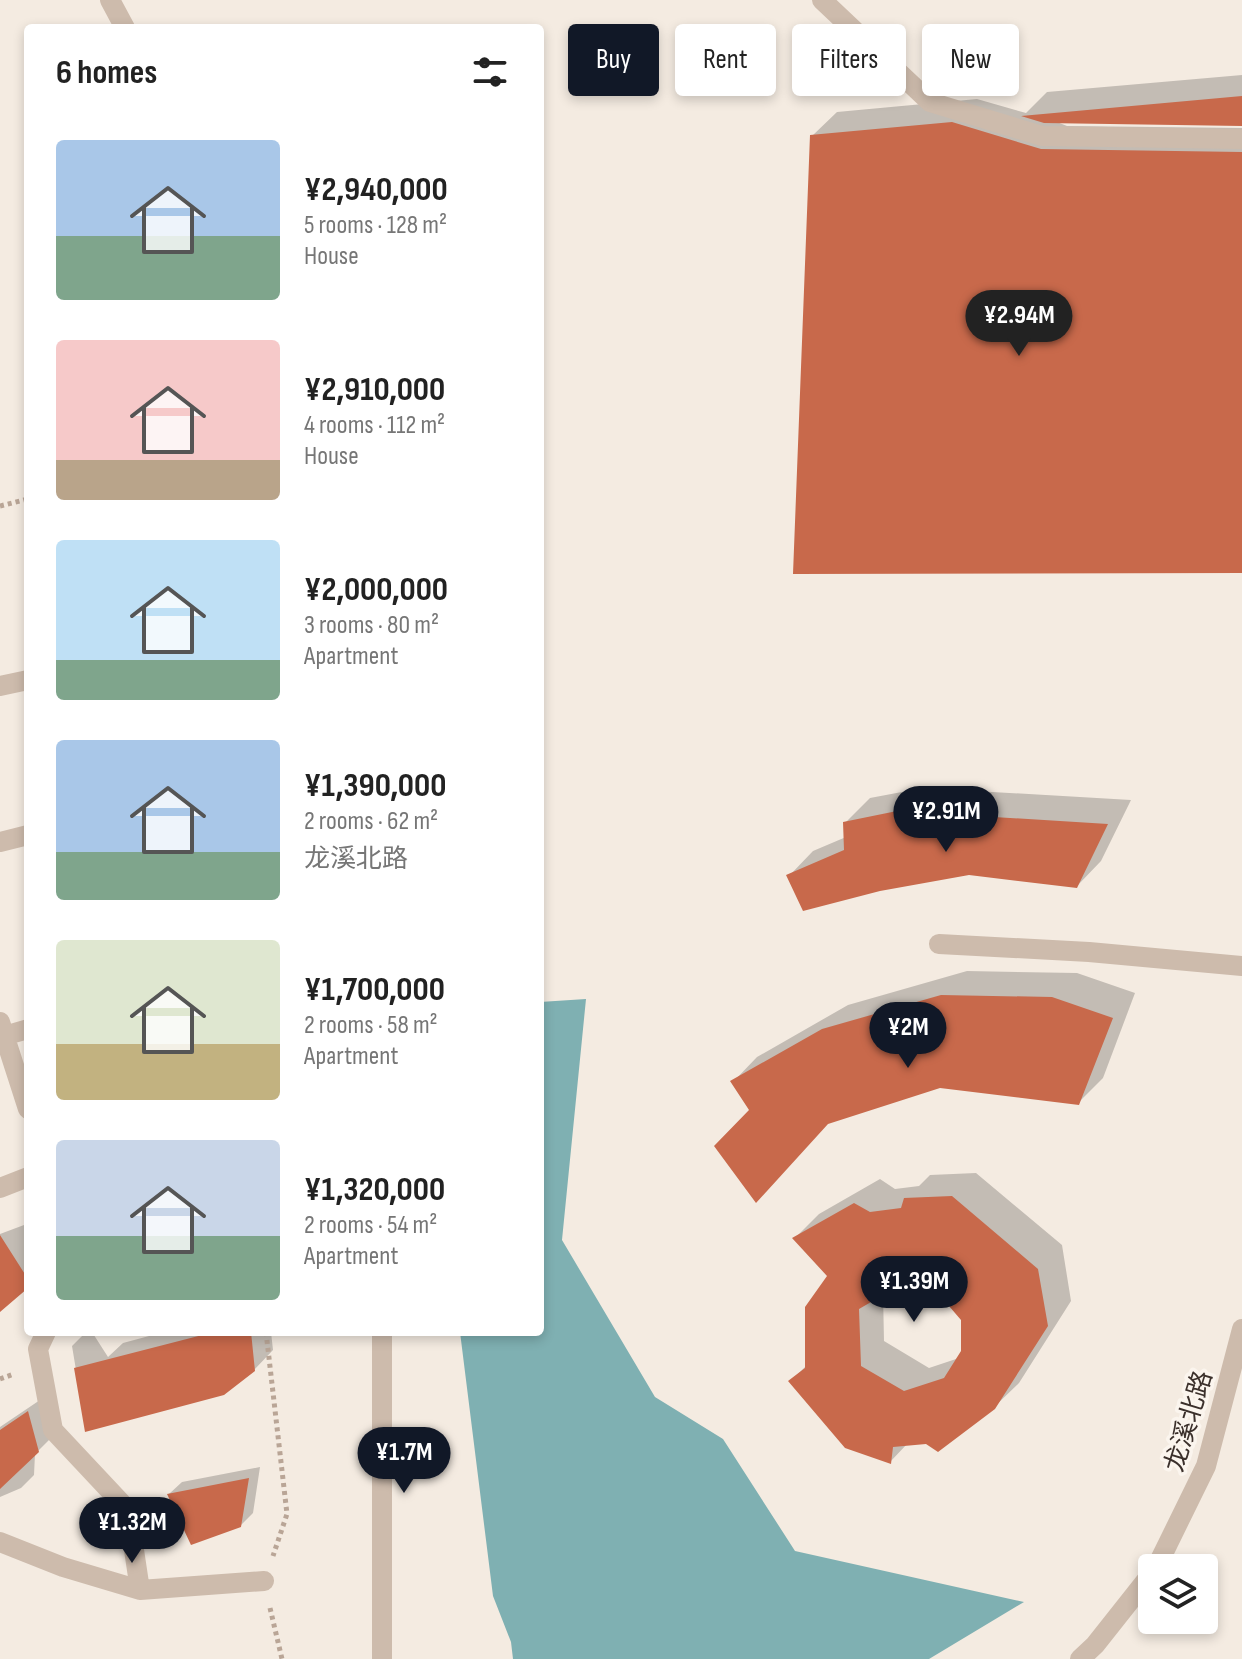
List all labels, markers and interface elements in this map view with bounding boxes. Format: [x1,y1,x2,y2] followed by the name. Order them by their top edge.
[568,24,659,96] chip: Buy
[675,24,776,96] chip: Rent
[792,24,906,96] chip: Filters
[922,24,1019,96] chip: New
[468,50,512,94] icon: filters
[56,52,157,93] text: 6 homes
[304,169,448,210] text: ¥2,940,000
[120,172,216,268] icon: home
[304,210,447,241] text: 5 rooms · 128 m²
[304,241,359,272] text: House
[954,290,1084,358] pin: ¥2.94M
[983,300,1055,331] text: ¥2.94M
[304,369,445,410] text: ¥2,910,000
[120,372,216,468] icon: home
[304,410,445,441] text: 4 rooms · 112 m²
[304,441,359,472] text: House
[304,569,448,610] text: ¥2,000,000
[120,572,216,668] icon: home
[304,610,439,641] text: 3 rooms · 80 m²
[304,641,398,672] text: Apartment
[304,765,446,806] text: ¥1,390,000
[120,772,216,868] icon: home
[881,786,1011,854] pin: ¥2.91M
[911,796,981,827] text: ¥2.91M
[304,806,438,837] text: 2 rooms · 62 m²
[304,844,408,875] text: 龙溪北路
[304,969,445,1010] text: ¥1,700,000
[120,972,216,1068] icon: home
[869,1002,947,1070] pin: ¥2M
[304,1010,438,1041] text: 2 rooms · 58 m²
[887,1012,929,1043] text: ¥2M
[304,1041,398,1072] text: Apartment
[304,1169,445,1210] text: ¥1,320,000
[120,1172,216,1268] icon: home
[304,1210,437,1241] text: 2 rooms · 54 m²
[304,1241,398,1272] text: Apartment
[849,1256,979,1324] pin: ¥1.39M
[879,1266,949,1297] text: ¥1.39M
[1159,1367,1219,1476] street label: 龙溪北路
[348,1427,460,1495] pin: ¥1.7M
[376,1437,432,1468] text: ¥1.7M
[67,1497,197,1565] pin: ¥1.32M
[97,1507,167,1538] text: ¥1.32M
[1138,1554,1218,1634] map controls
[1138,1554,1218,1634] button: layers

